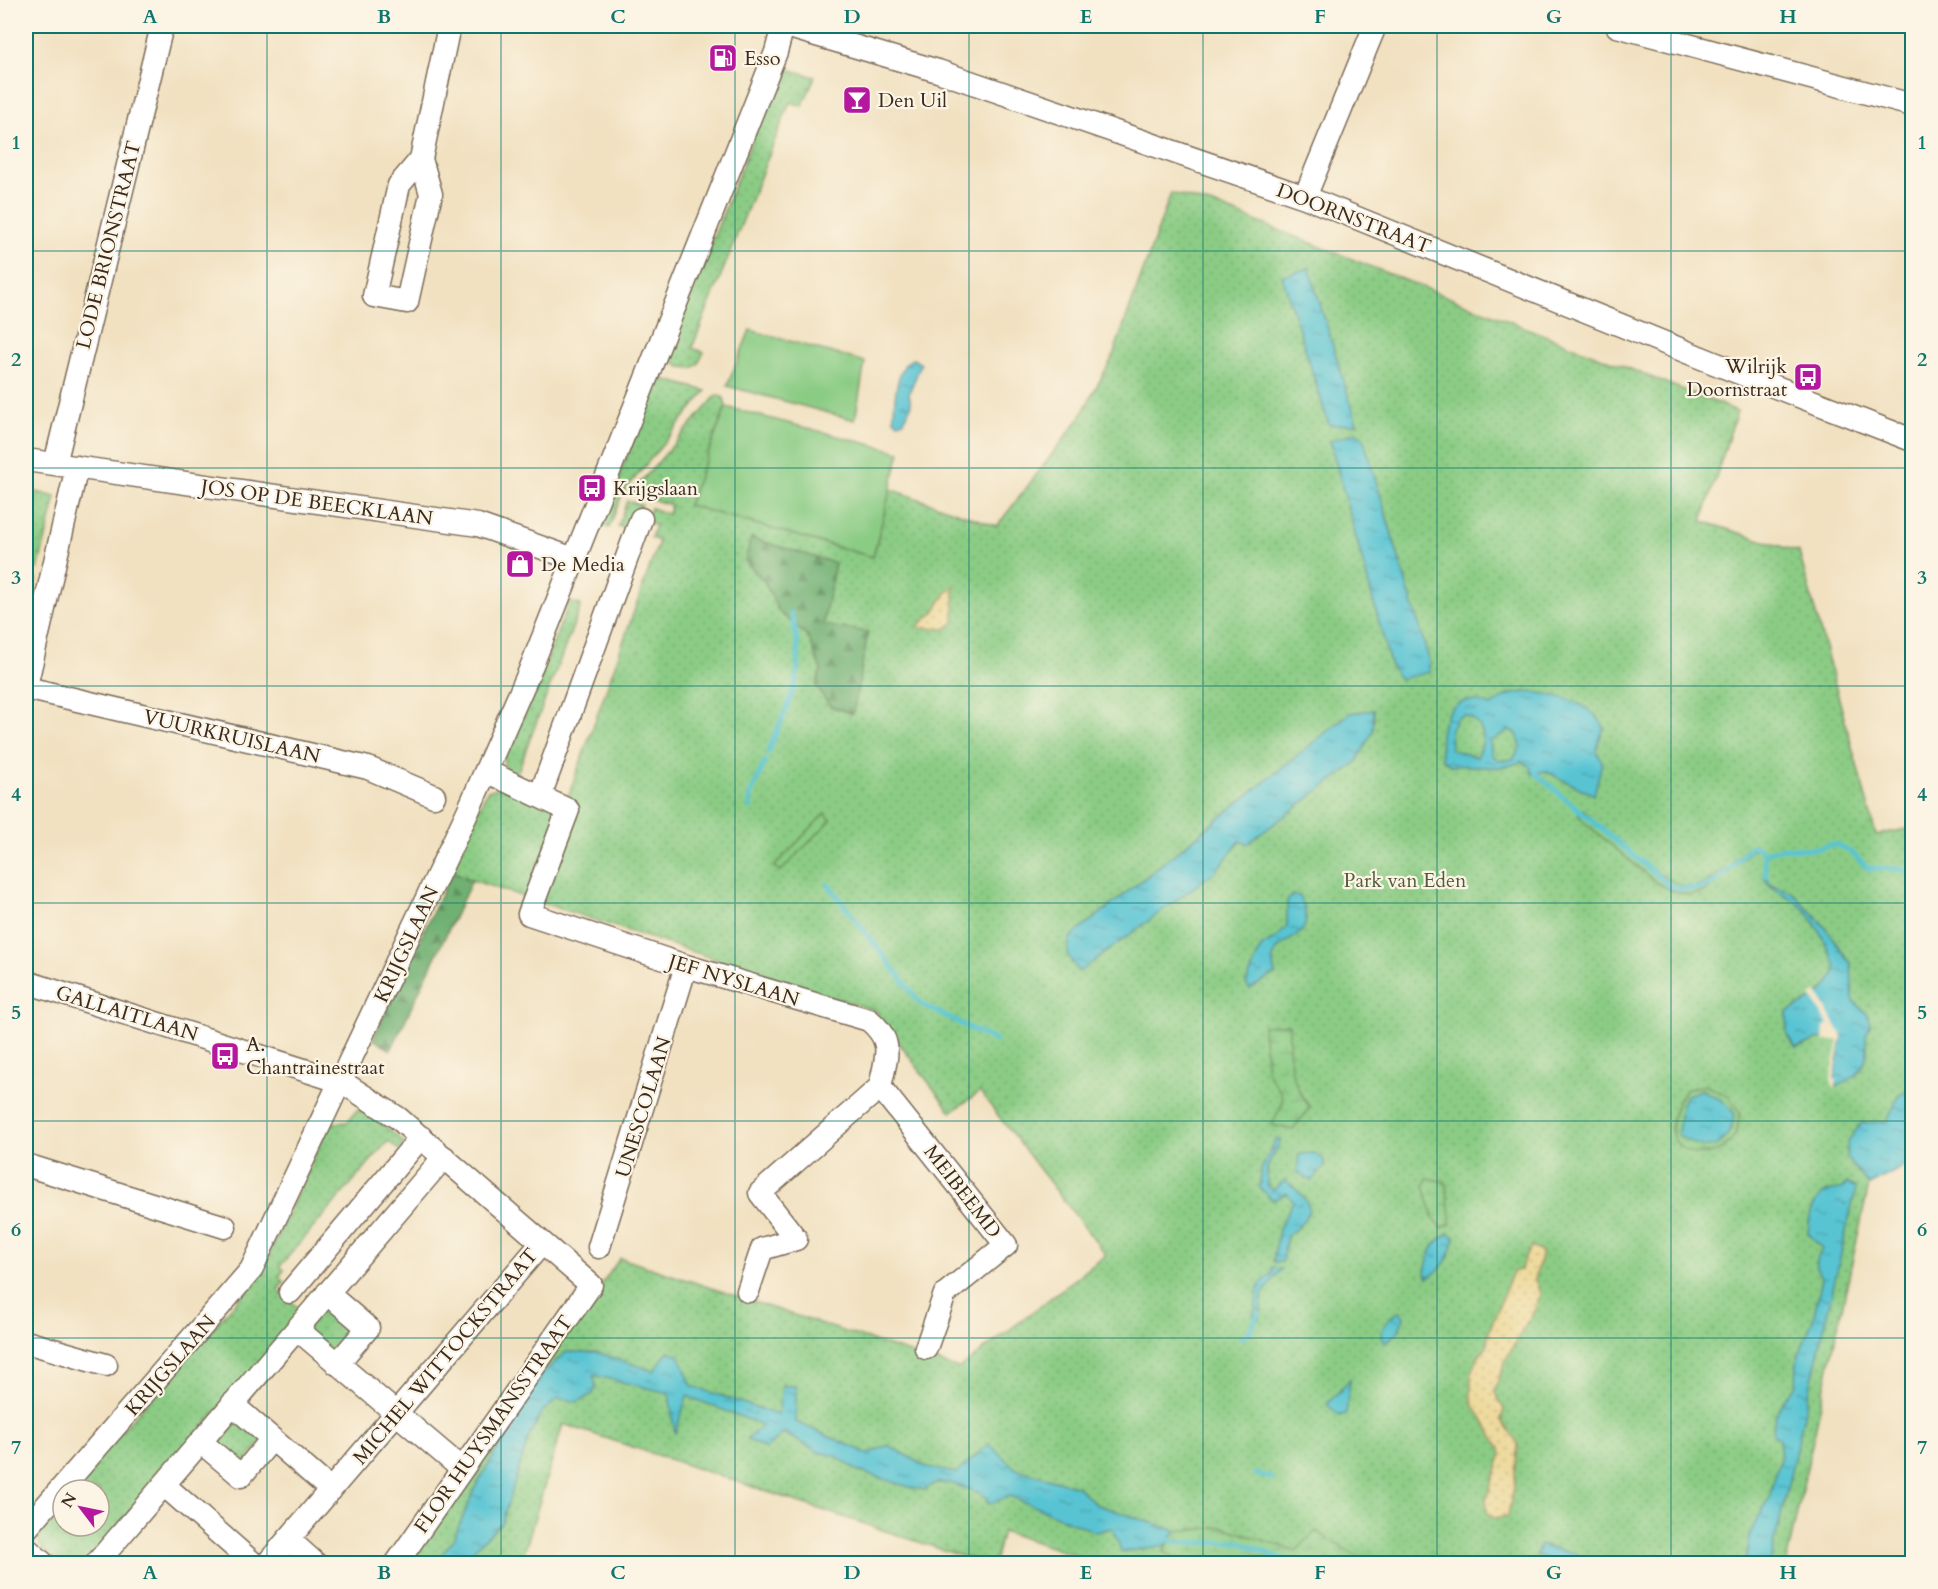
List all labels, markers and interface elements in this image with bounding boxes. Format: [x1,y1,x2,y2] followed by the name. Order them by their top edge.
[142,3,158,30] text: A
[377,3,391,30] text: B
[610,3,626,30] text: C
[843,3,861,30] text: D
[1080,3,1092,30] text: E
[1314,3,1326,30] text: F
[1546,3,1562,30] text: G
[1779,3,1797,30] text: H
[707,42,739,74] fuel station icon: Esso
[744,45,781,72] place label: Esso
[841,84,873,116] bar icon: Den Uil
[878,87,947,114] place label: Den Uil
[11,129,21,156] text: 1
[1917,129,1927,156] text: 1
[70,138,148,352] street label: LODE BRIONSTRAAT
[1273,177,1435,260] street label: DOORNSTRAAT
[11,346,21,373] text: 2
[1917,346,1927,373] text: 2
[1687,353,1788,403] place label: Wilrijk Doornstraat
[1792,361,1824,393] bus stop icon: Wilrijk Doornstraat
[196,472,435,532] street label: JOS OP DE BEECKLAAN
[576,472,608,504] bus stop icon: Krijgslaan
[613,475,699,502] place label: Krijgslaan
[504,548,536,580] shop icon: De Media
[541,551,625,578] place label: De Media
[11,564,21,591] text: 3
[1917,564,1927,591] text: 3
[141,703,323,770] street label: VUURKRUISLAAN
[11,781,21,808] text: 4
[1917,781,1927,808] text: 4
[1344,867,1467,894] park label: Park van Eden
[368,881,445,1007] street label: KRIJGSLAAN
[662,947,803,1013] street label: JEF NYSLAAN
[52,979,201,1048] street label: GALLAITLAAN
[11,999,21,1026] text: 5
[1917,999,1927,1026] text: 5
[246,1031,385,1081] place label: A. Chantrainestraat
[609,1033,678,1181] street label: UNESCOLAAN
[209,1040,241,1072] bus stop icon: A. Chantrainestraat
[918,1139,1008,1244] street label: MEIBEEMD
[11,1216,21,1243] text: 6
[1917,1216,1927,1243] text: 6
[347,1242,544,1470] street label: MICHEL WITTOCKSTRAAT
[119,1309,222,1422] street label: KRIJGSLAAN
[408,1310,579,1538] street label: FLOR HUYSMANSSTRAAT
[11,1434,21,1461] text: 7
[1917,1434,1927,1461] text: 7
[51,1478,111,1538] north arrow
[56,1489,82,1512] text: N
[142,1559,158,1586] text: A
[377,1559,391,1586] text: B
[610,1559,626,1586] text: C
[843,1559,861,1586] text: D
[1080,1559,1092,1586] text: E
[1314,1559,1326,1586] text: F
[1546,1559,1562,1586] text: G
[1779,1559,1797,1586] text: H

